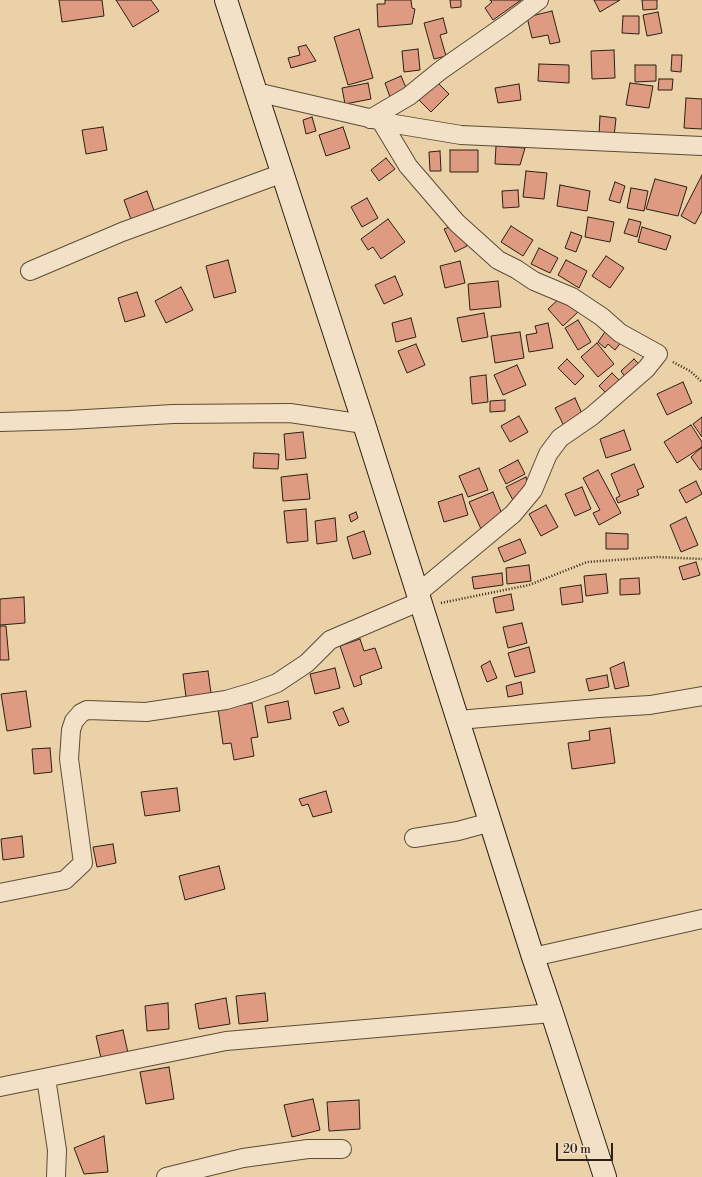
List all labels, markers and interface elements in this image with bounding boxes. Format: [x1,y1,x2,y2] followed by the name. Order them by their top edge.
[558,1135,615,1161] scale bar
[563,1142,591,1157] text: 20 m

